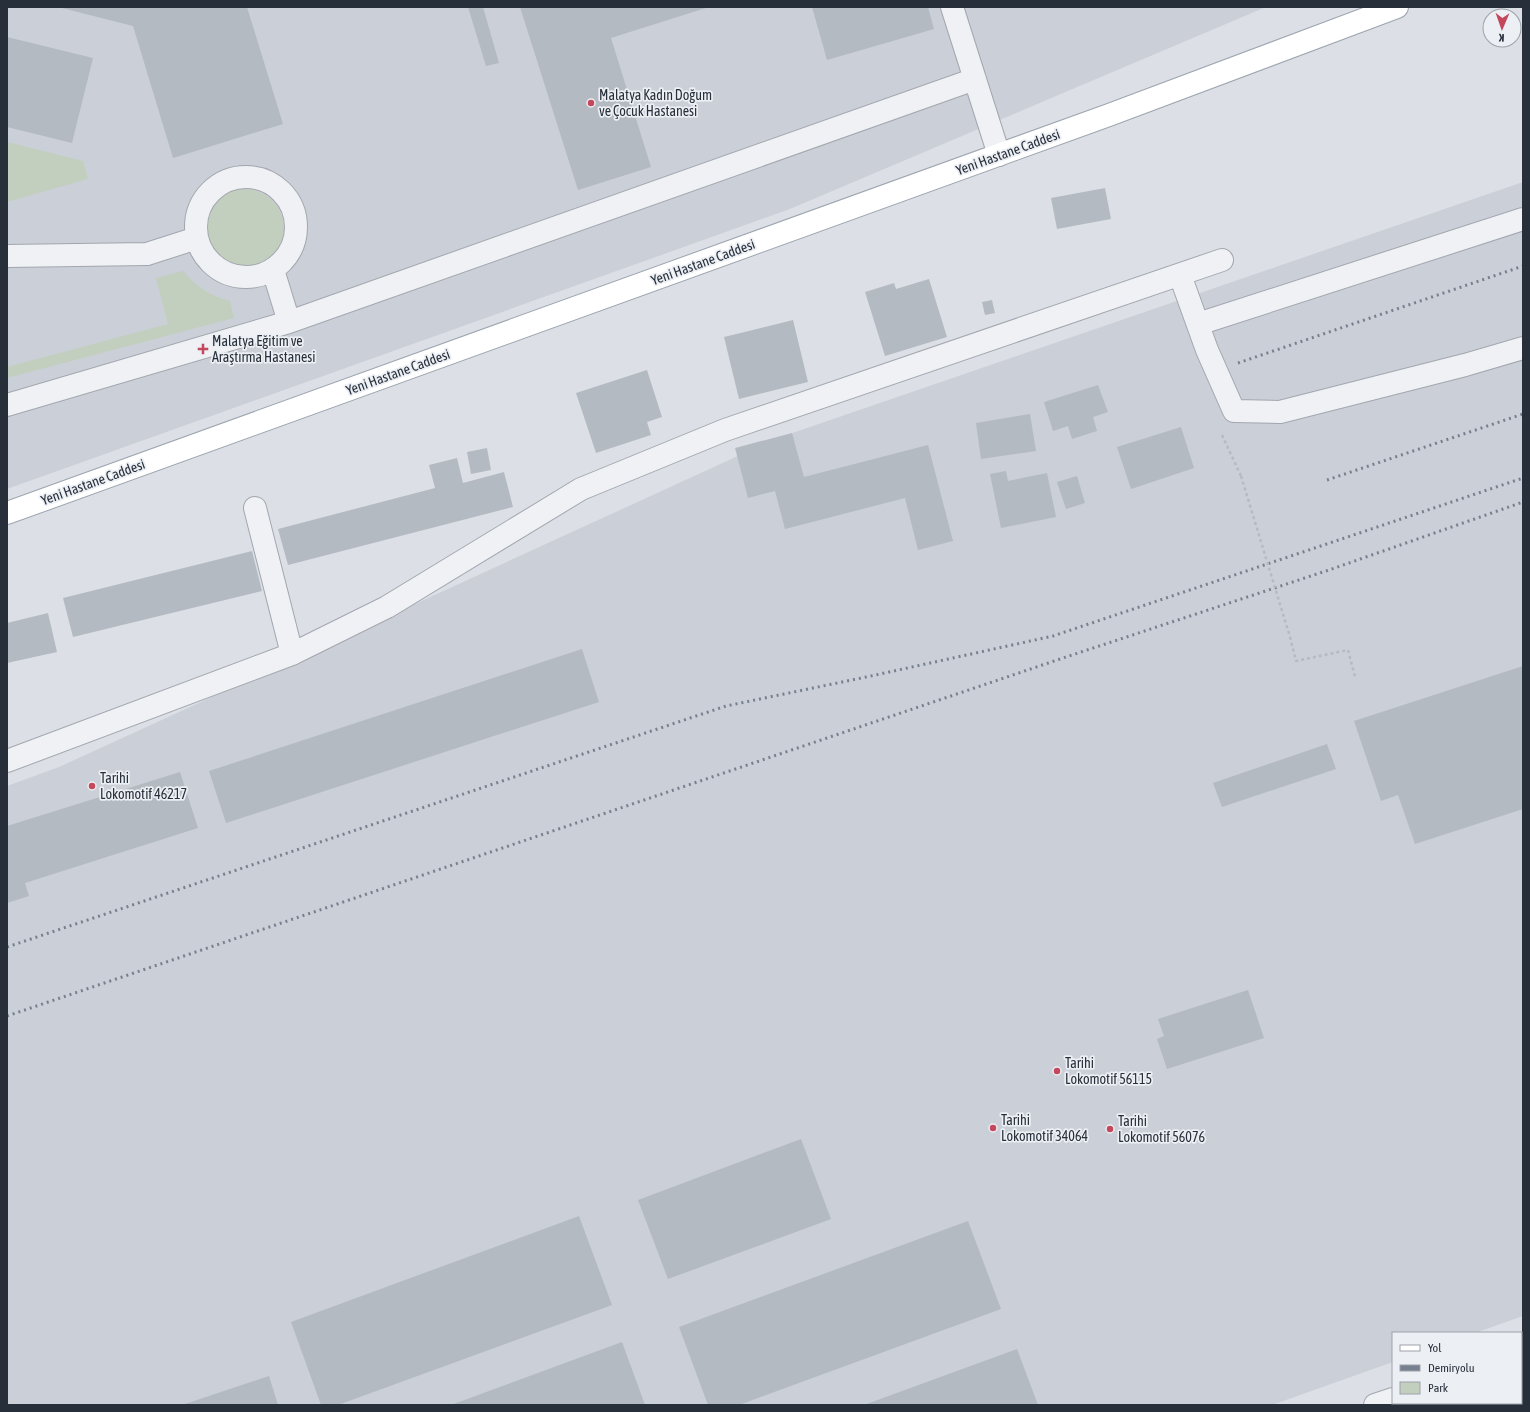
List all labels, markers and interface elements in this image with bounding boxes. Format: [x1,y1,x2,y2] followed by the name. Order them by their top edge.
[1482,8,1522,48] north arrow
[1498,32,1505,44] text: K
[599,87,712,119] place label: Malatya Kadın Doğum ve Çocuk Hastanesi
[586,98,596,108] marker: Malatya Kadın Doğum ve Çocuk Hastanesi
[954,126,1062,178] street label: Yeni Hastane Caddesi
[649,236,757,288] street label: Yeni Hastane Caddesi
[212,333,316,365] place label: Malatya Eğitim ve Araştırma Hastanesi
[197,343,209,355] marker: Malatya Eğitim ve Araştırma Hastanesi
[344,346,452,398] street label: Yeni Hastane Caddesi
[39,456,147,508] street label: Yeni Hastane Caddesi
[100,770,187,802] place label: Tarihi Lokomotif 46217
[87,781,97,791] marker: Tarihi Lokomotif 46217
[1065,1055,1152,1087] place label: Tarihi Lokomotif 56115
[1052,1066,1062,1076] marker: Tarihi Lokomotif 56115
[1001,1112,1088,1144] place label: Tarihi Lokomotif 34064
[1118,1113,1205,1145] place label: Tarihi Lokomotif 56076
[988,1123,998,1133] marker: Tarihi Lokomotif 34064
[1105,1124,1115,1134] marker: Tarihi Lokomotif 56076
[1392,1332,1522,1404] legend
[1428,1341,1442,1355] text: Yol
[1428,1361,1475,1375] text: Demiryolu
[1428,1381,1449,1395] text: Park

